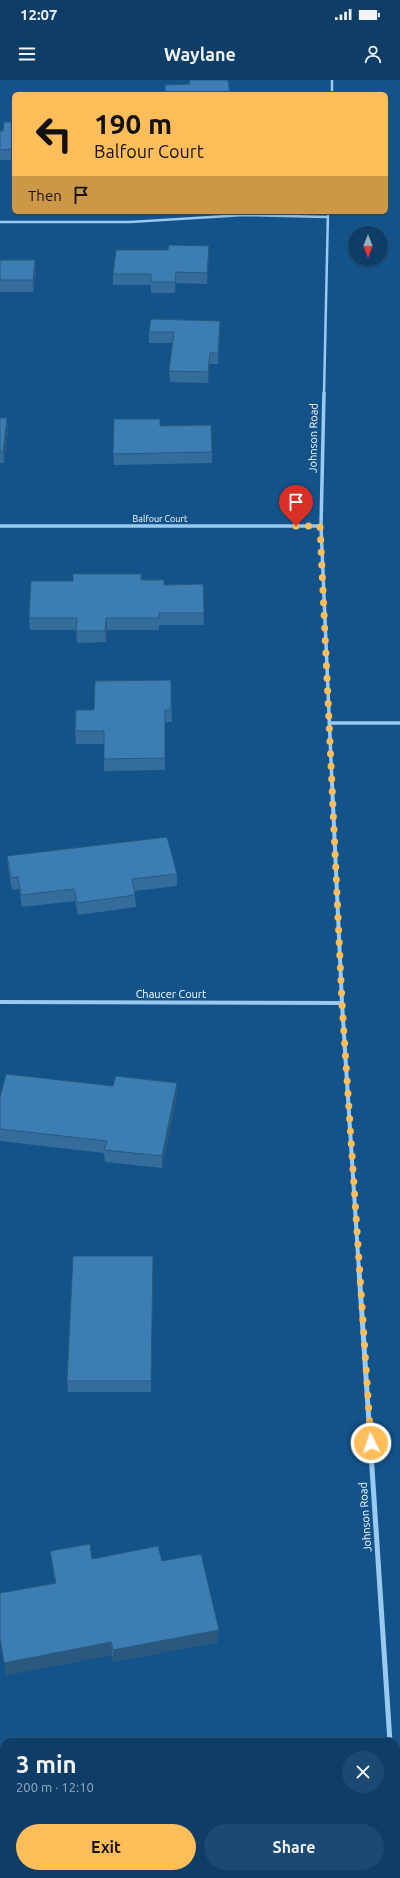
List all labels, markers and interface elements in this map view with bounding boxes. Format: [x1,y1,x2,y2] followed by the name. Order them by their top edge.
[20,6,58,23] text: 12:07
[16,43,38,65] icon: menu
[362,43,384,65] icon: person
[164,44,236,64] text: Waylane
[28,108,80,160] icon: left
[94,108,172,139] text: 190 m
[94,141,204,161] text: Balfour Court
[70,184,92,206] icon: arrive
[28,187,62,204] text: Then
[348,226,388,266] north arrow
[348,226,388,266] map controls
[306,403,320,473] street label: Johnson Road
[279,485,313,526] pin
[285,491,307,513] icon: arrive
[133,514,188,524] street label: Balfour Court
[136,988,207,1000] street label: Chaucer Court
[350,1422,392,1464] position arrow
[357,1482,373,1552] street label: Johnson Road
[16,1751,77,1778] text: 3 min
[342,1751,384,1793] button: close
[16,1780,94,1794] text: 200 m · 12:10
[16,1824,196,1870] button: Exit
[204,1824,384,1870] button: Share

